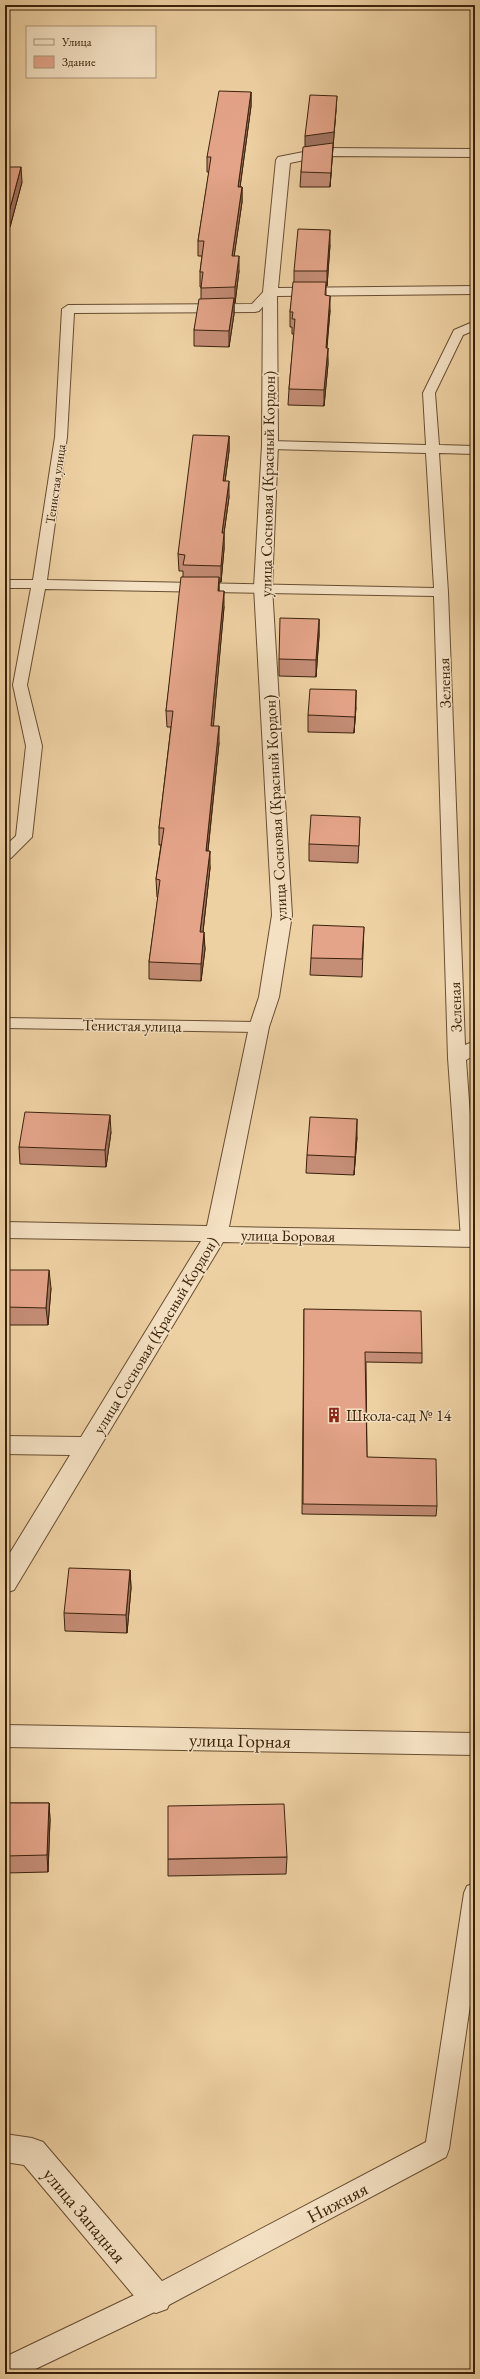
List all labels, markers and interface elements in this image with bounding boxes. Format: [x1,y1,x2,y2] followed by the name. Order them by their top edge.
[26,26,156,78] legend
[61,34,92,50] text: Улица
[62,54,96,70] text: Здание
[255,371,280,597] street label: улица Сосновая (Красный Кордон)
[41,442,70,525] street label: Тенистая улица
[433,658,456,708] street label: Зеленая
[259,694,292,922] street label: улица Сосновая (Красный Кордон)
[444,982,467,1032] street label: Зеленая
[82,1014,182,1037] street label: Тенистая улица
[241,1224,335,1247] street label: улица Боровая
[88,1233,223,1438] street label: улица Сосновая (Красный Кордон)
[346,1405,452,1426] place label: Школа-сад № 14
[325,1406,343,1424] building icon: Школа-сад № 14
[189,1727,291,1754] street label: улица Горная
[37,2162,132,2269] street label: улица Западная
[302,2176,373,2229] street label: Нижняя

